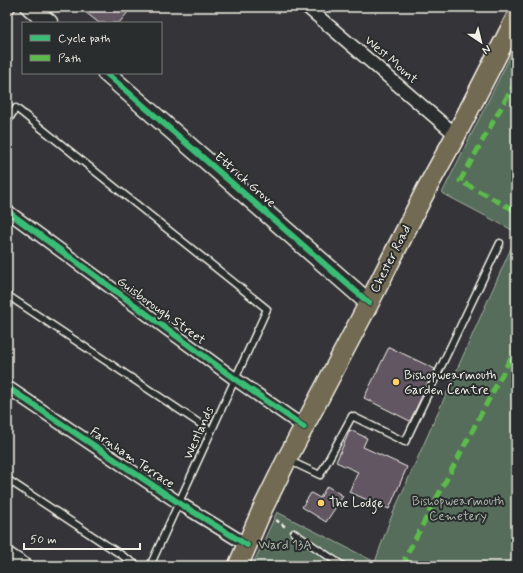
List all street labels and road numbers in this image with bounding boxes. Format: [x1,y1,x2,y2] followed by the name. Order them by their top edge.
[361,32,421,88] street label: West Mount
[211,149,279,211] street label: Ettrick Grove
[367,222,415,296] street label: Chester Road
[113,273,209,349] street label: Guisborough Street
[180,404,218,462] street label: Westlands
[87,423,178,493] street label: Farnham Terrace

